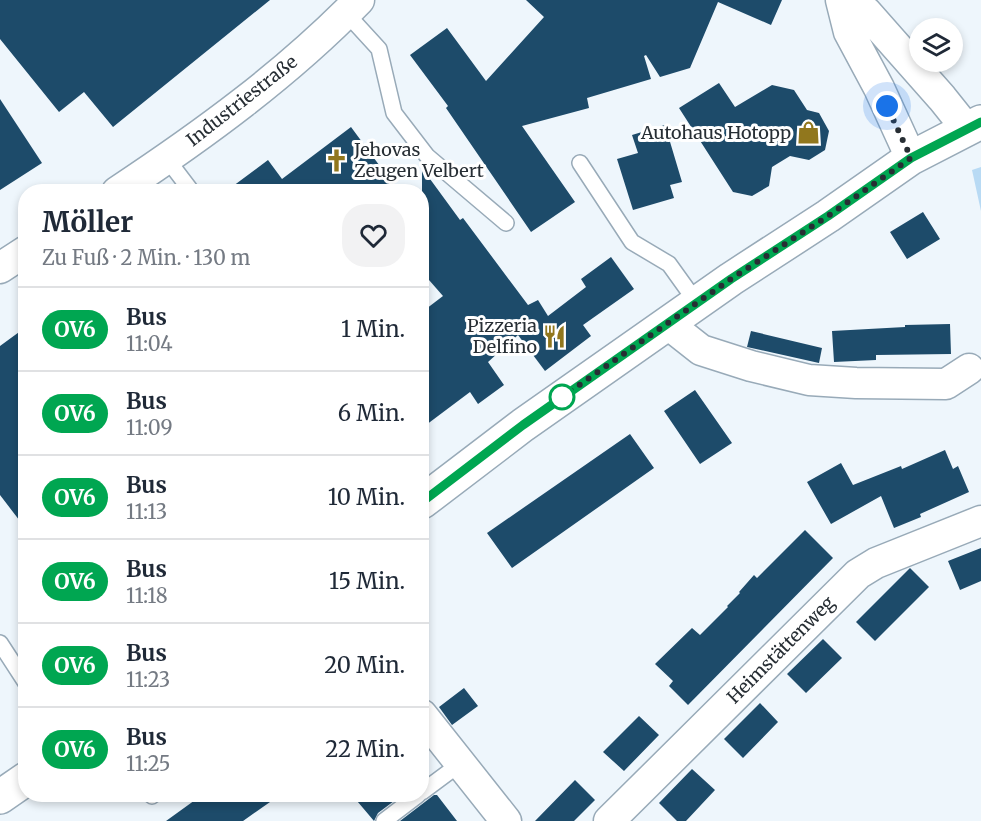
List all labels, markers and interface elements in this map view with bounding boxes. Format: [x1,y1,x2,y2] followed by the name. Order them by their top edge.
[909,18,963,72] map controls
[909,18,963,72] button: layers
[182,50,302,151] street label: Industriestraße
[872,91,902,121] your location
[796,120,822,146] shop icon: Autohaus Hotopp
[640,121,791,144] place label: Autohaus Hotopp
[353,138,484,182] place label: Jehovas Zeugen Velbert
[323,147,349,173] church icon: Jehovas Zeugen Velbert
[42,204,133,240] text: Möller
[342,204,405,267] button: heart
[42,245,250,270] text: Zu Fuß · 2 Min. · 130 m
[126,303,167,331] text: Bus
[467,314,537,358] place label: Pizzeria Delfino
[341,315,405,343] text: 1 Min.
[54,316,96,343] text: OV6
[542,323,568,349] restaurant icon: Pizzeria Delfino
[126,331,173,356] text: 11:04
[549,384,575,410] unlabelled marker
[126,387,167,415] text: Bus
[338,399,405,427] text: 6 Min.
[54,400,96,427] text: OV6
[126,415,173,440] text: 11:09
[126,471,167,499] text: Bus
[328,483,405,511] text: 10 Min.
[54,484,96,511] text: OV6
[126,499,167,524] text: 11:13
[126,555,167,583] text: Bus
[329,567,405,595] text: 15 Min.
[54,568,96,595] text: OV6
[126,583,168,608] text: 11:18
[722,591,839,708] street label: Heimstättenweg
[126,639,167,667] text: Bus
[324,651,405,679] text: 20 Min.
[54,652,96,679] text: OV6
[126,667,170,692] text: 11:23
[126,723,167,751] text: Bus
[325,735,405,763] text: 22 Min.
[54,736,96,763] text: OV6
[126,751,170,776] text: 11:25

